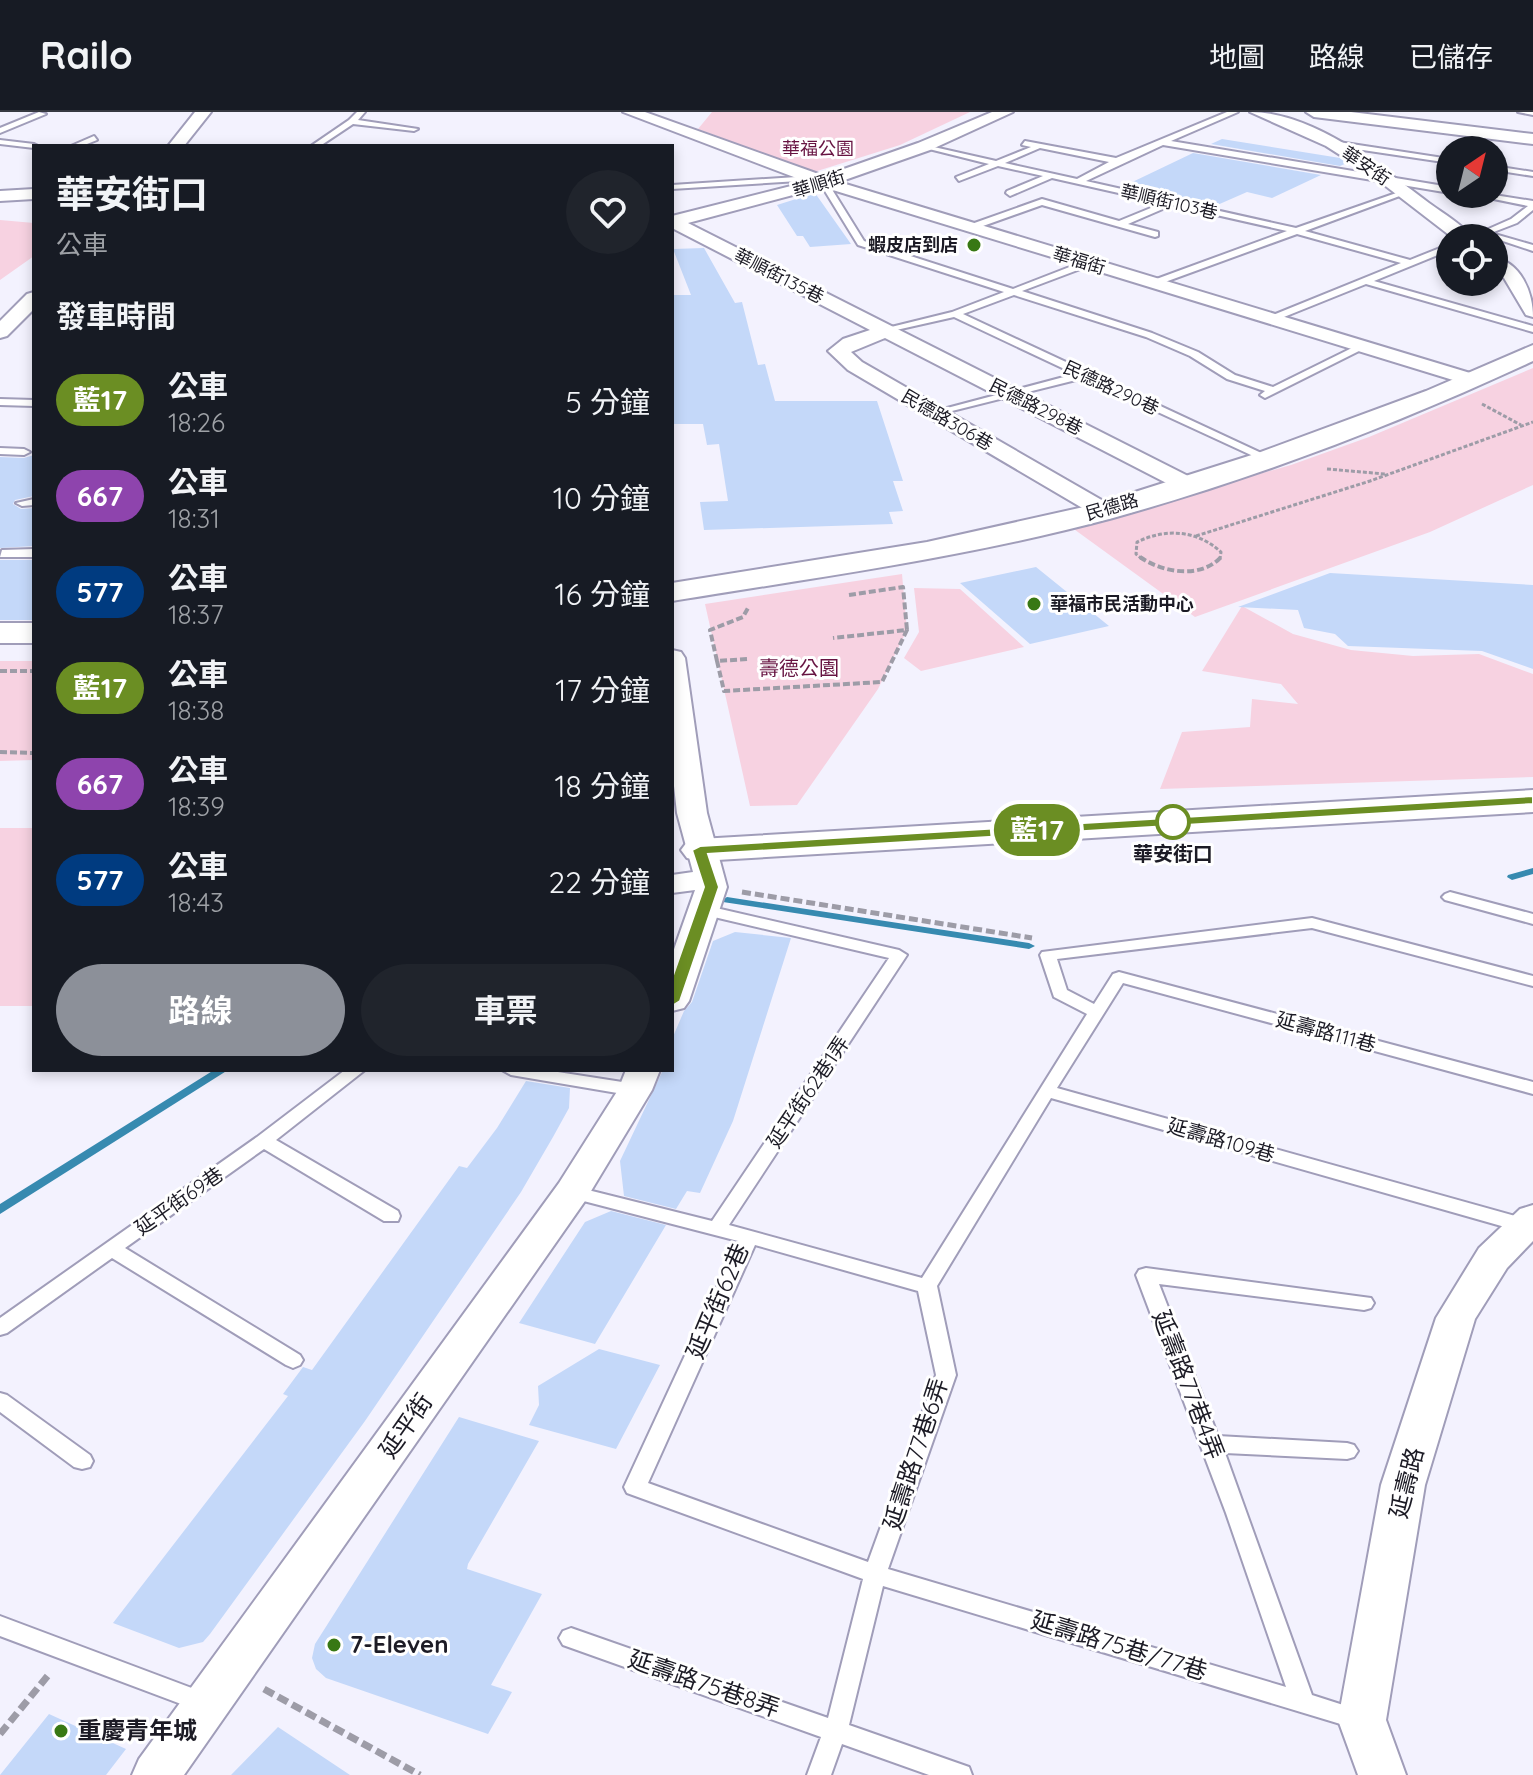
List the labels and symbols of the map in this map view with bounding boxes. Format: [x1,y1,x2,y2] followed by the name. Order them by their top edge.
[1436,136,1508,208] north arrow
[782,137,854,160] park label: 華福公園
[1337,141,1395,190] street label: 華安街
[790,165,848,202] street label: 華順街
[1118,179,1220,224] street label: 華順街103巷
[868,233,958,256] place label: 蝦皮店到店
[965,236,983,254] marker: 蝦皮店到店
[1050,242,1108,279] street label: 華福街
[730,243,828,308] street label: 華順街135巷
[1060,355,1163,420] street label: 民德路290巷
[986,373,1087,440] street label: 民德路298巷
[897,384,997,455] street label: 民德路306巷
[1083,488,1141,525] street label: 民德路
[1050,592,1194,615] place label: 華福市民活動中心
[1025,595,1043,613] marker: 華福市民活動中心
[759,655,839,680] park label: 壽德公園
[991,804,1083,856] line badge: 藍17
[1156,805,1190,839] marker: 華安街口
[1133,841,1213,866] place label: 華安街口
[1274,1006,1379,1057] street label: 延壽路111巷
[761,1031,854,1152] street label: 延平街62巷1弄
[1165,1112,1278,1167] street label: 延壽路109巷
[130,1161,228,1240] street label: 延平街69巷
[679,1238,755,1363] street label: 延平街62巷
[1147,1306,1231,1463] street label: 延壽路77巷4弄
[876,1374,954,1533] street label: 延壽路77巷6弄
[372,1387,438,1464] street label: 延平街
[1383,1444,1429,1521] street label: 延壽路
[1028,1604,1211,1686] street label: 延壽路75巷/77巷
[350,1629,449,1659] place label: 7-Eleven
[325,1636,343,1654] marker: 7-Eleven
[625,1643,784,1723] street label: 延壽路75巷8弄
[77,1715,197,1745] place label: 重慶青年城
[52,1722,70,1740] marker: 重慶青年城

